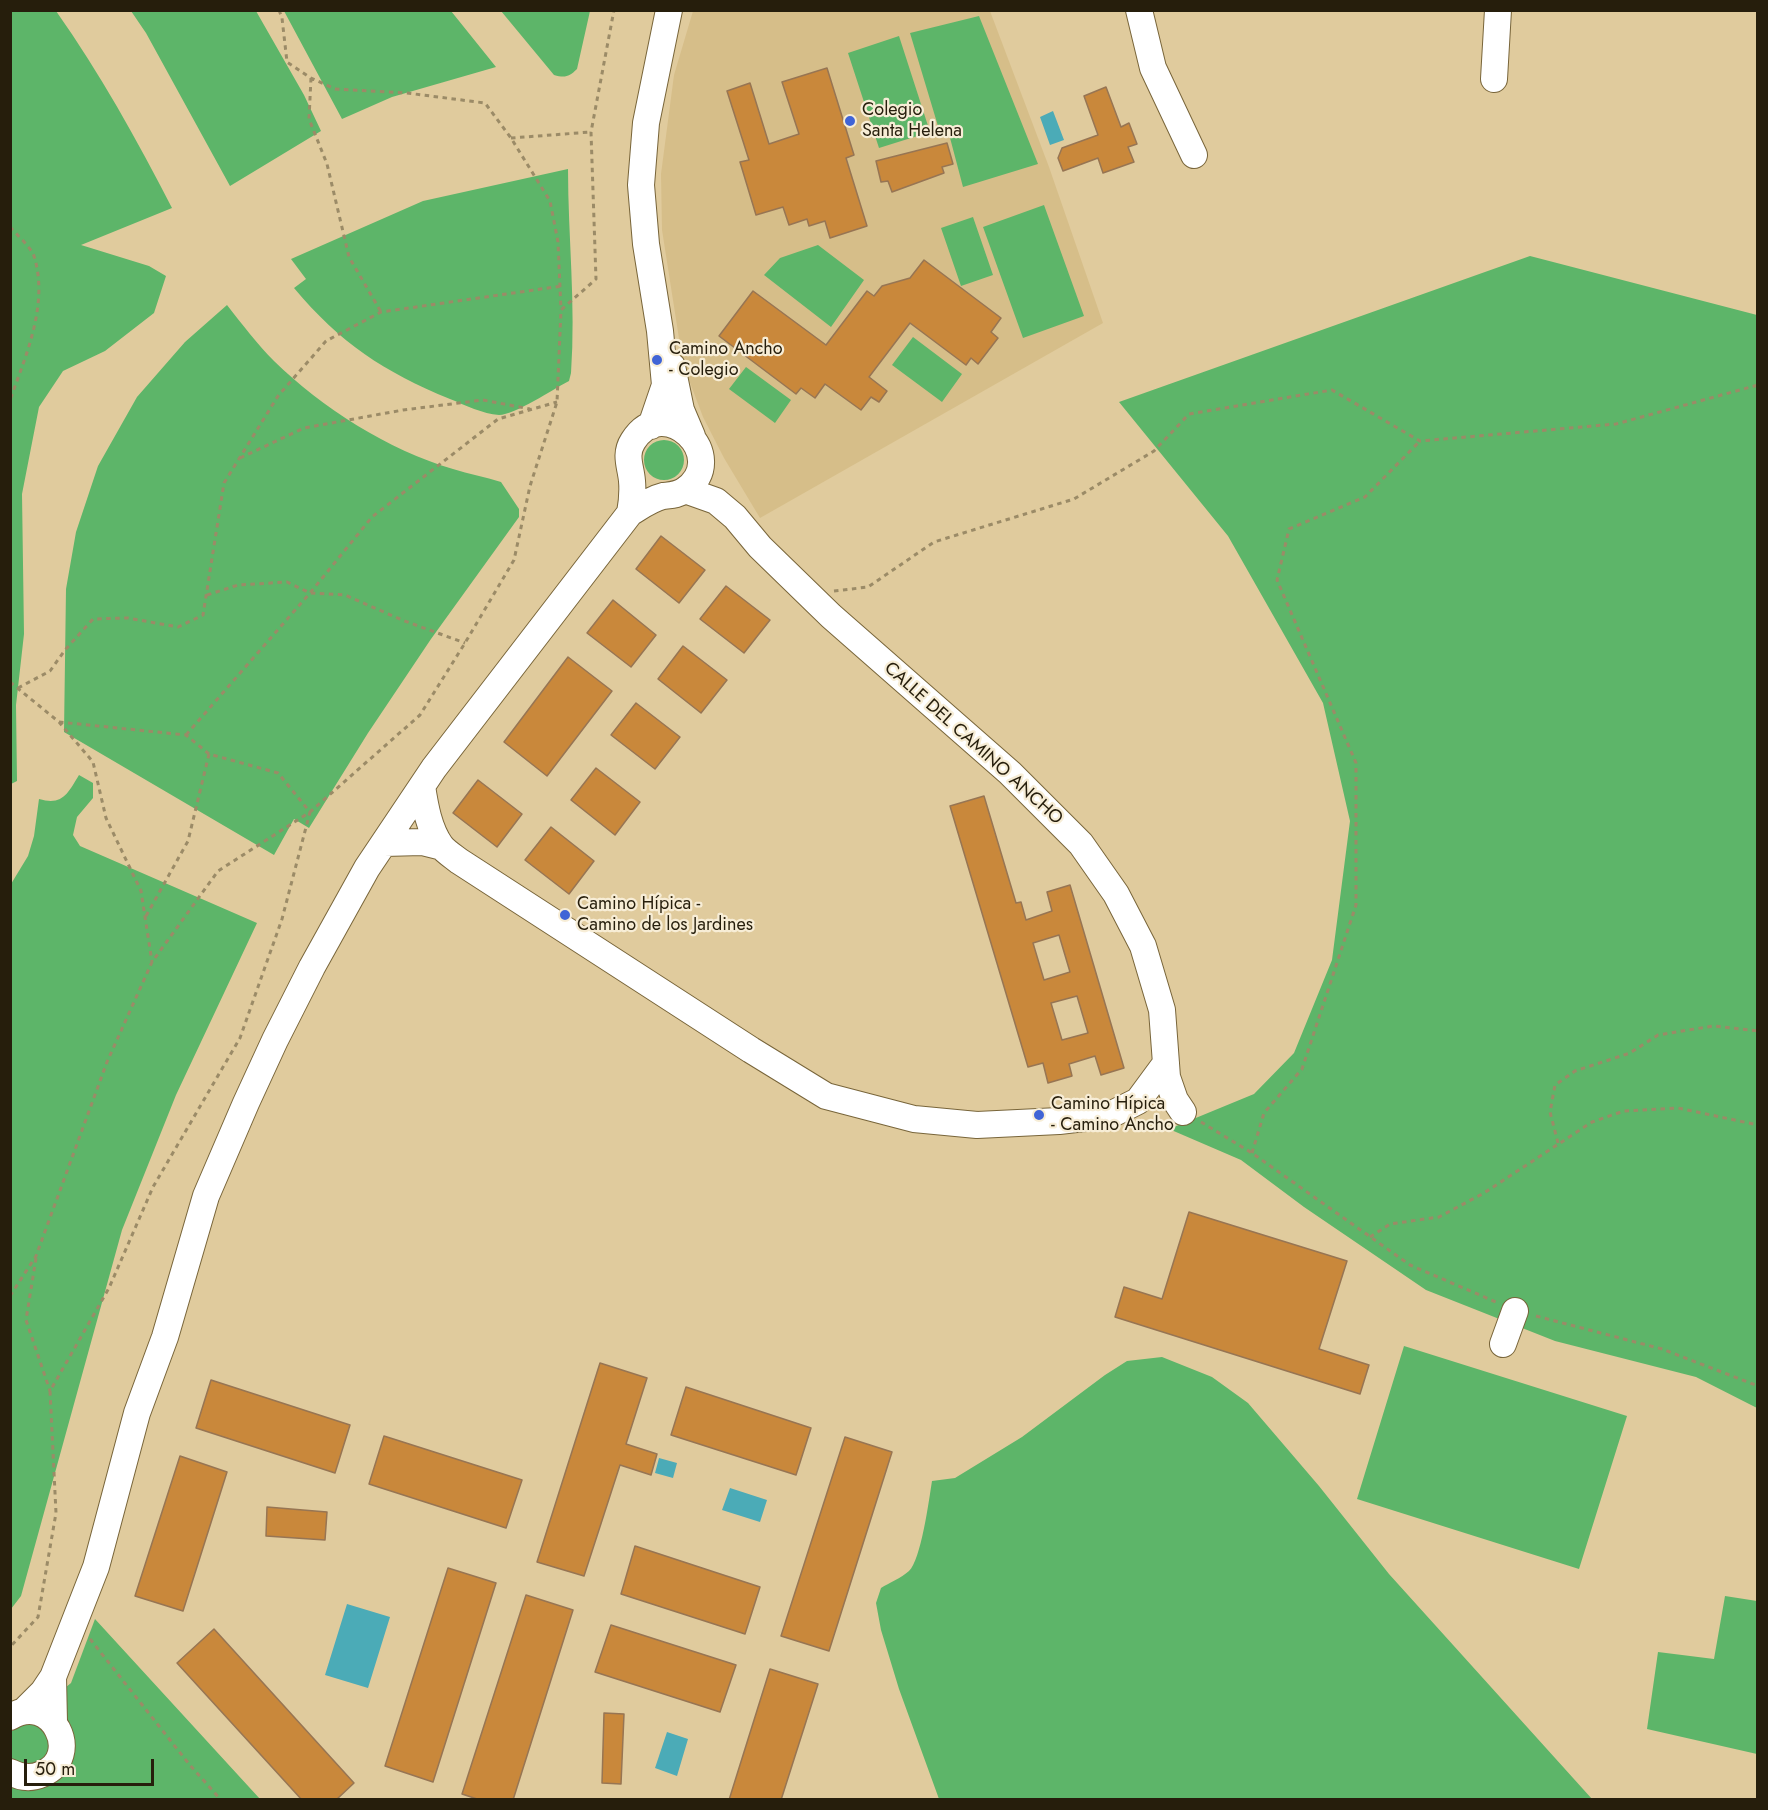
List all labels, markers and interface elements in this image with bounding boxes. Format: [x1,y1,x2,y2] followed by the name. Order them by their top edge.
[862,100,962,142] place label: Colegio Santa Helena
[843,114,857,128] marker: Colegio Santa Helena
[669,339,783,382] place label: Camino Ancho - Colegio
[650,353,664,367] marker: Camino Ancho - Colegio
[879,658,1067,830] street label: CALLE DEL CAMINO ANCHO
[577,894,753,936] place label: Camino Hípica - Camino de los Jardines
[558,908,572,922] marker: Camino Hípica - Camino de los Jardines
[1051,1094,1174,1136] place label: Camino Hípica - Camino Ancho
[1032,1108,1046,1122] marker: Camino Hípica - Camino Ancho
[27,1747,158,1785] scale bar
[35,1756,75,1782] text: 50 m

